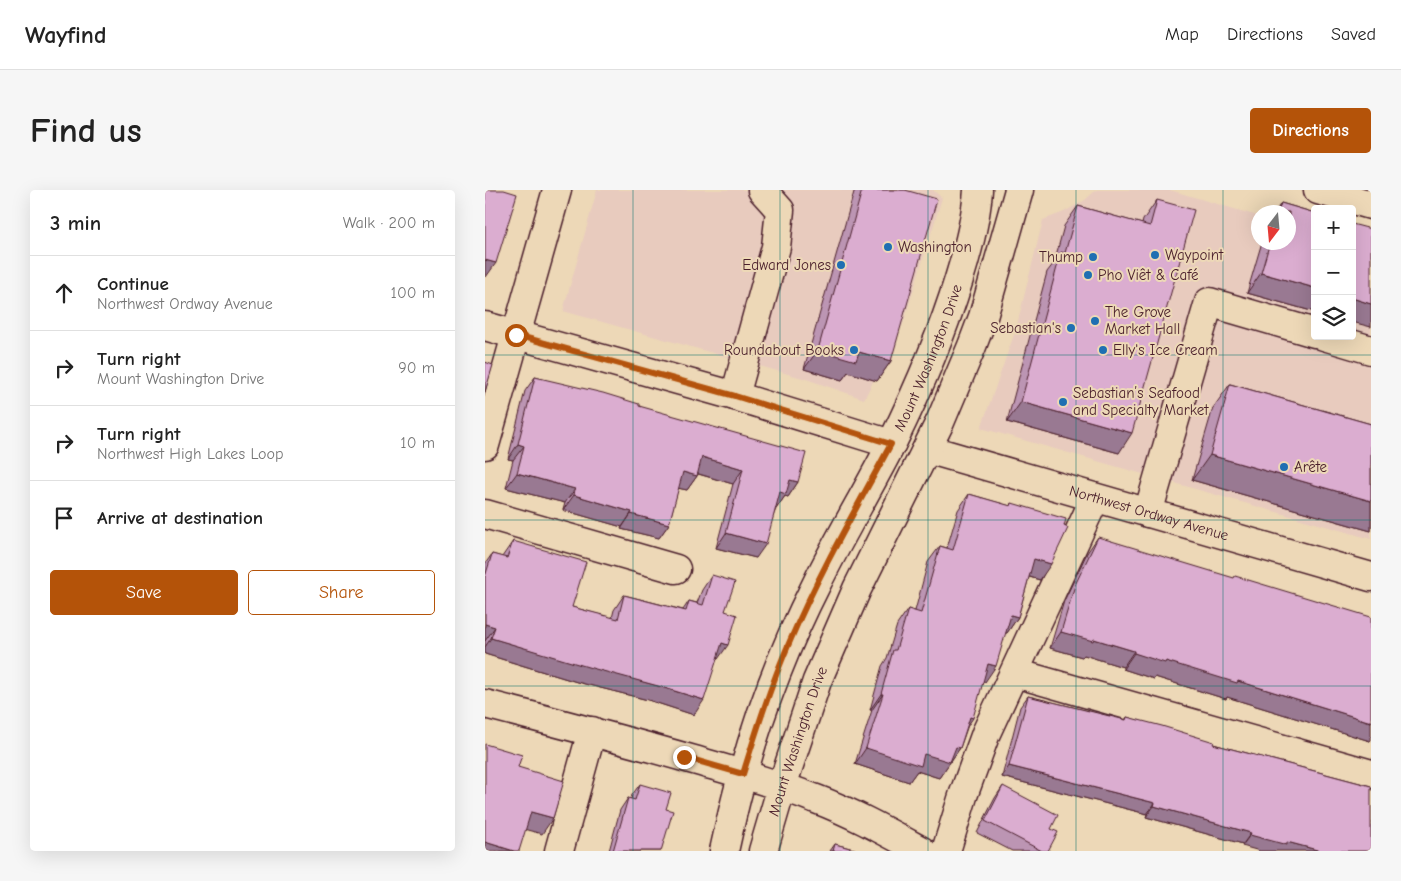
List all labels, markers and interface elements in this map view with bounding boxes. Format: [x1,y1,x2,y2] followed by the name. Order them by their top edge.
[25,21,106,49] text: Wayfind
[1165,24,1199,45] text: Map
[1227,24,1303,45] text: Directions
[1331,24,1376,45] text: Saved
[1250,108,1371,153] button: Directions
[30,110,142,151] text: Find us
[1251,205,1296,250] north arrow
[1311,205,1356,340] map controls
[1311,205,1356,250] button: +
[50,211,101,235] text: 3 min
[343,214,435,232] text: Walk · 200 m
[898,238,972,256] place label: Washington
[882,241,894,253] marker: Washington
[1165,246,1224,264] place label: Waypoint
[1039,248,1083,266] place label: Thump
[1149,249,1161,261] marker: Waypoint
[1311,250,1356,295] button: −
[1087,251,1099,263] marker: Thump
[742,256,831,274] place label: Edward Jones
[835,259,847,271] marker: Edward Jones
[1098,266,1199,284] place label: Pho Viêt & Café
[1082,269,1094,281] marker: Pho Viêt & Café
[97,273,169,295] text: Continue
[50,279,78,307] icon: ahead
[890,282,966,434] street label: Mount Washington Drive
[391,284,435,302] text: 100 m
[97,295,273,313] text: Northwest Ordway Avenue
[1311,295,1356,340] button: layers
[1105,303,1180,338] place label: The Grove Market Hall
[1089,315,1101,327] marker: The Grove Market Hall
[990,319,1061,337] place label: Sebastian's
[1065,322,1077,334] marker: Sebastian's
[505,324,528,347] route start
[724,341,844,359] place label: Roundabout Books
[1113,341,1218,359] place label: Elly's Ice Cream
[848,344,860,356] marker: Roundabout Books
[1097,344,1109,356] marker: Elly's Ice Cream
[97,348,181,370] text: Turn right
[50,354,78,382] icon: right
[398,359,435,377] text: 90 m
[97,370,264,388] text: Mount Washington Drive
[1073,384,1209,419] place label: Sebastian’s Seafood and Specialty Market
[1057,396,1069,408] marker: Sebastian’s Seafood and Specialty Market
[97,423,181,445] text: Turn right
[50,429,78,457] icon: right
[400,434,435,452] text: 10 m
[97,445,284,463] text: Northwest High Lakes Loop
[1294,458,1328,476] place label: Arête
[1278,461,1290,473] marker: Arête
[1067,481,1231,545] street label: Northwest Ordway Avenue
[50,504,78,532] icon: arrive
[97,507,263,529] text: Arrive at destination
[50,570,238,615] button: Save
[248,570,435,615] button: Share
[765,663,831,818] street label: Mount Washington Drive
[673,746,696,769] route end

